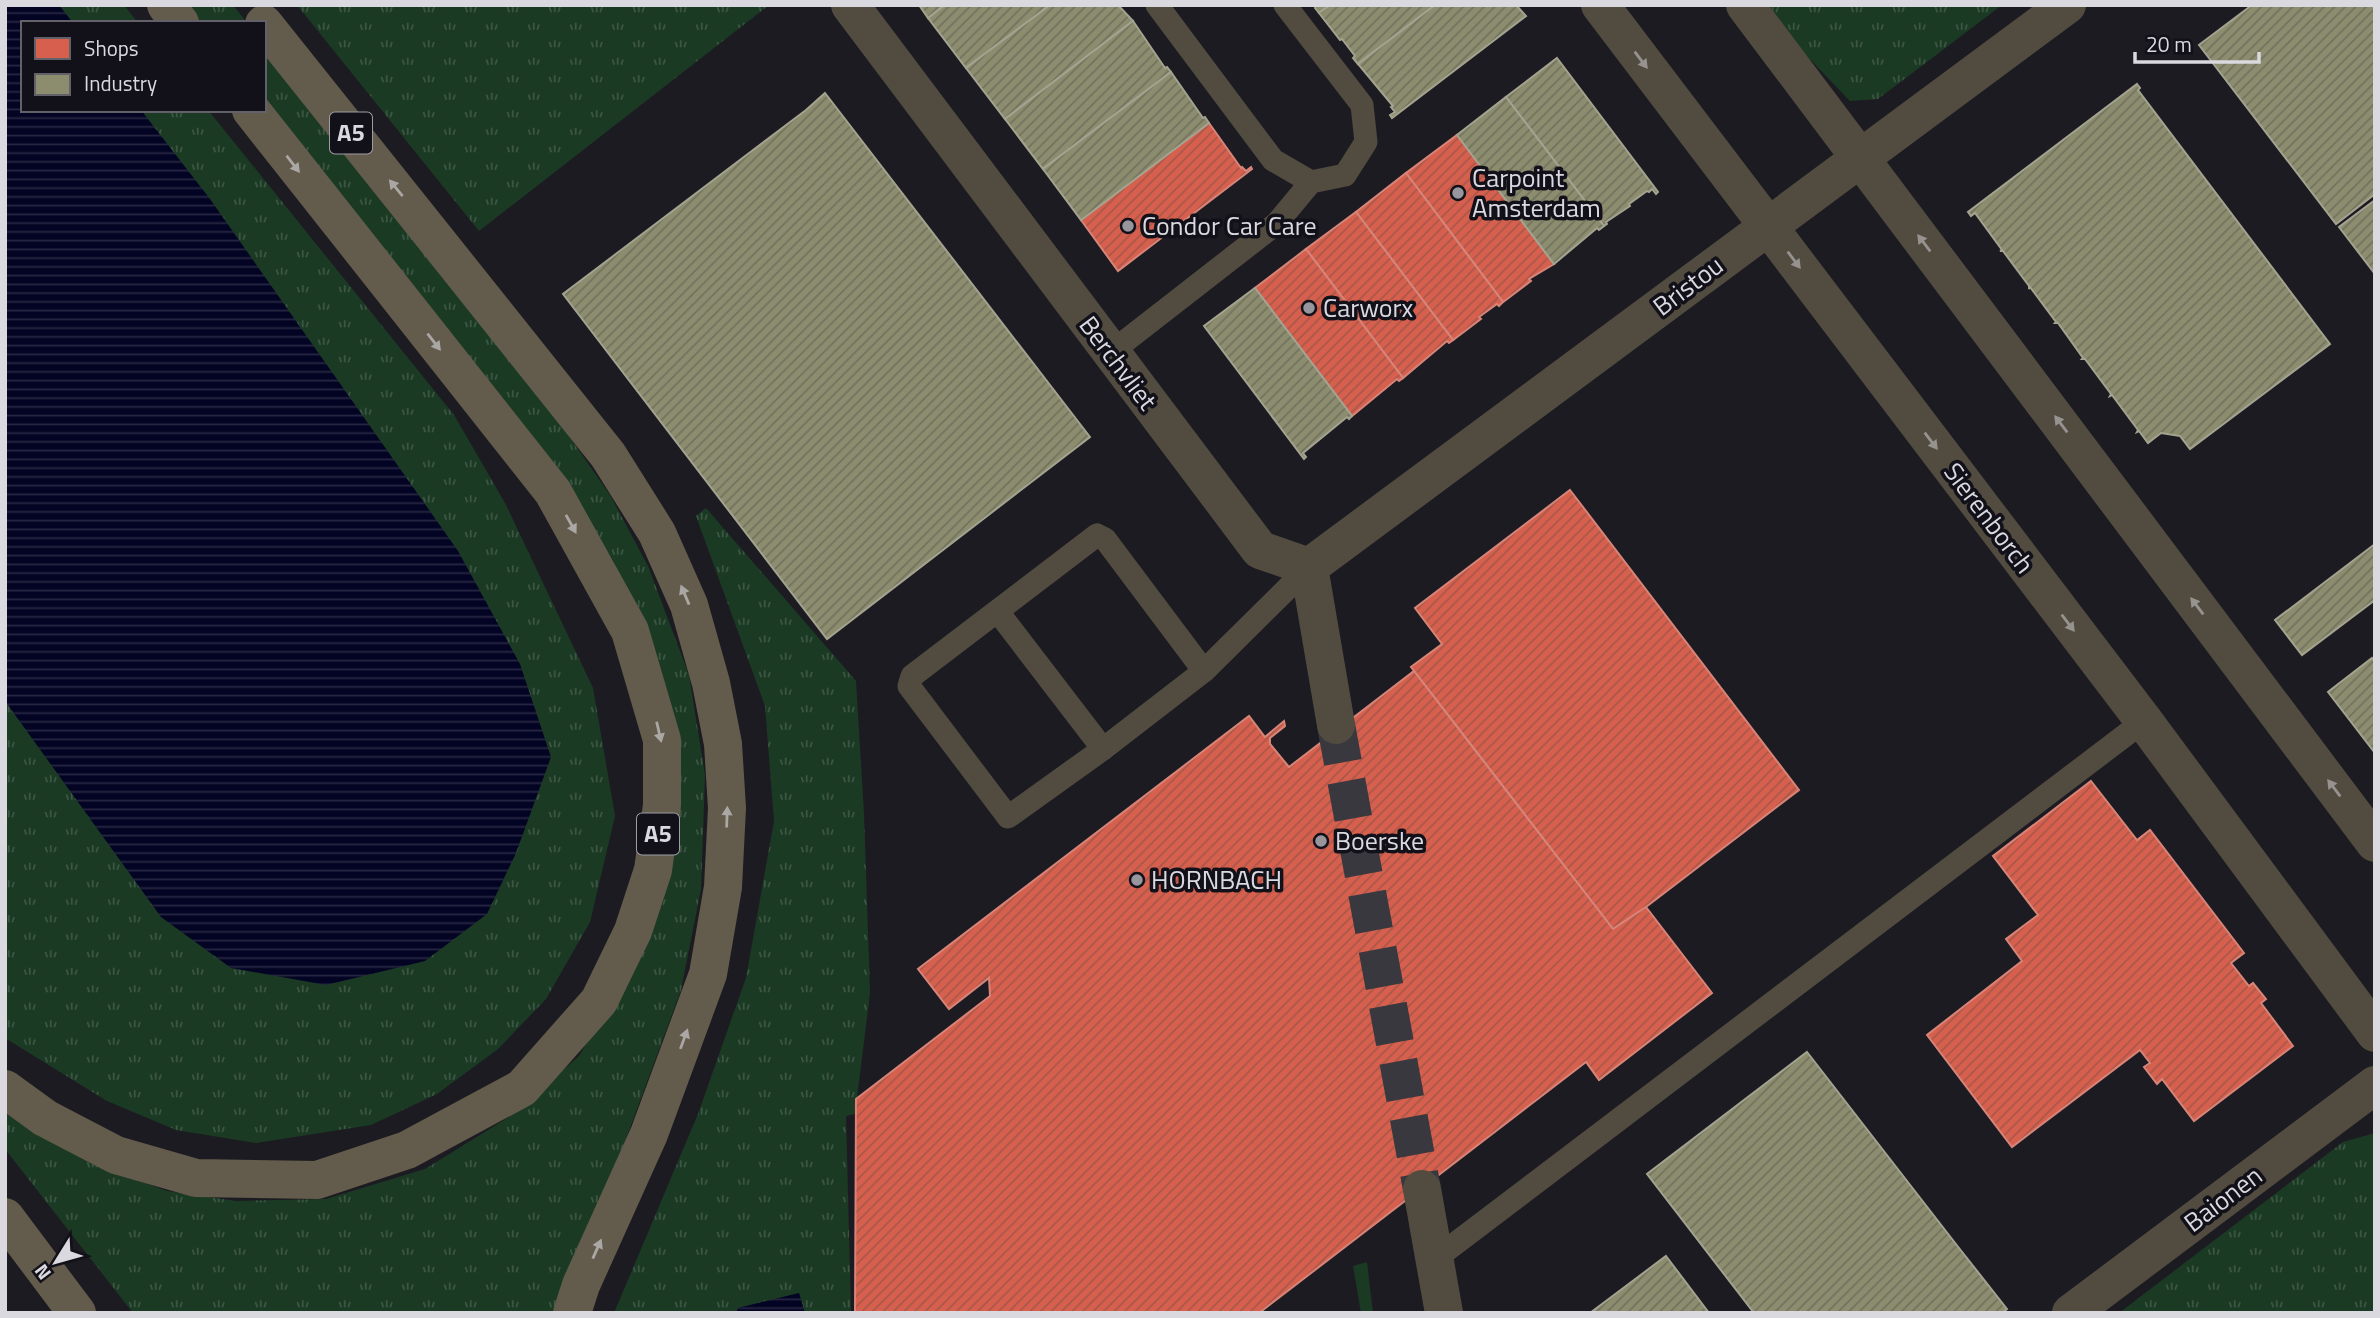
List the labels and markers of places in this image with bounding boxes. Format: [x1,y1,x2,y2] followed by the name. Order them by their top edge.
[1472,158,1601,227] place label: Carpoint Amsterdam
[1450,185,1466,201] marker: Carpoint Amsterdam
[1142,206,1317,245] place label: Condor Car Care
[1120,218,1136,234] marker: Condor Car Care
[1323,288,1414,327] place label: Carworx
[1301,300,1317,316] marker: Carworx
[1335,821,1424,860] place label: Boerske
[1313,833,1329,849] marker: Boerske
[1151,860,1282,899] place label: HORNBACH
[1129,872,1145,888] marker: HORNBACH

